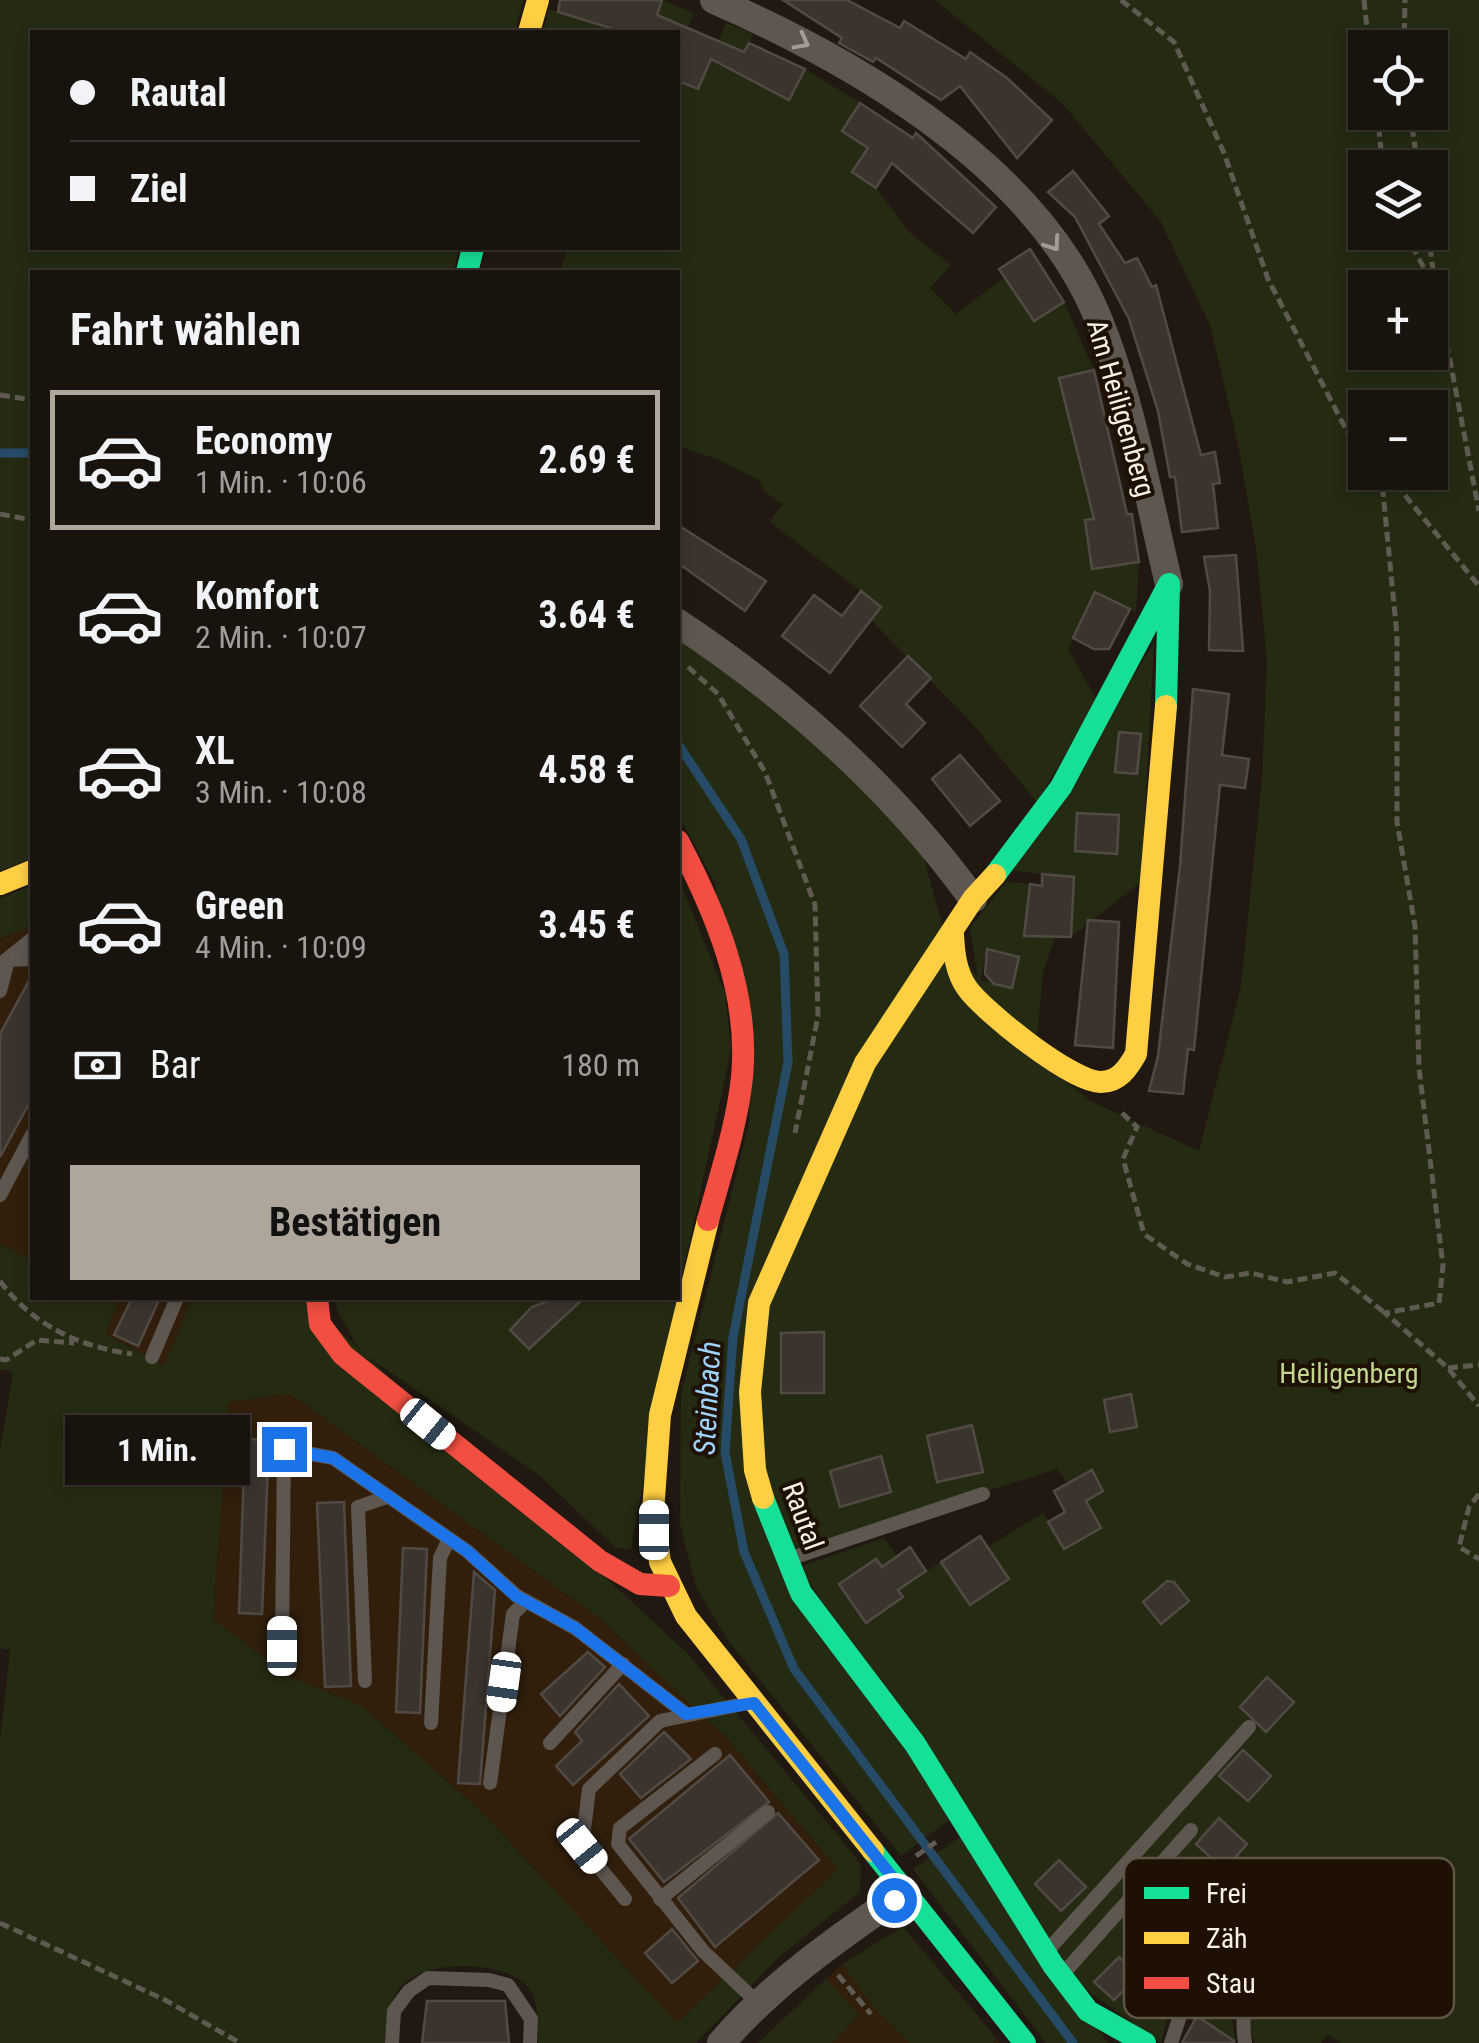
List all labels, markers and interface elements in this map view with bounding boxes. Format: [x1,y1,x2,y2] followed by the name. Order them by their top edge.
[792,30,810,49] one-way arrow
[1348,30,1448,490] map controls
[1348,30,1448,130] button: locate
[130,71,227,115] text: Rautal
[1348,150,1448,250] button: layers
[130,167,187,211] text: Ziel
[1041,233,1059,251] one-way arrow
[1348,270,1448,370] button: +
[70,303,301,356] text: Fahrt wählen
[1080,316,1162,500] street label: Am Heiligenberg
[1348,390,1448,490] button: −
[75,415,165,505] icon: car
[195,419,332,463] text: Economy
[538,438,635,482] text: 2.69 €
[195,463,367,501] text: 1 Min. · 10:06
[75,570,165,660] icon: car
[195,574,319,618] text: Komfort
[538,593,635,637] text: 3.64 €
[195,618,367,656] text: 2 Min. · 10:07
[75,725,165,815] icon: car
[195,729,234,773] text: XL
[538,748,635,792] text: 4.58 €
[195,773,367,811] text: 3 Min. · 10:08
[75,880,165,970] icon: car
[195,884,285,928] text: Green
[538,903,635,947] text: 3.45 €
[195,928,367,966] text: 4 Min. · 10:09
[70,1038,125,1093] icon: cash
[150,1043,201,1087] text: Bar
[561,1046,640,1084] text: 180 m
[70,1165,640,1280] button: Bestätigen
[687,1340,727,1456] water label: Steinbach
[1279,1357,1419,1390] park label: Heiligenberg
[395,1393,461,1455] car
[64,1414,249,1484] callout: 1 Min.
[262,1427,307,1472] route end
[117,1431,198,1469] text: 1 Min.
[776,1477,830,1555] street label: Rautal
[639,1500,669,1560] car
[267,1616,297,1676] car
[485,1650,523,1714] car
[551,1813,613,1879] car
[1124,1858,1454,2018] legend
[1206,1877,1247,1910] text: Frei
[872,1878,917,1923] route start
[1206,1922,1248,1955] text: Zäh
[1206,1967,1256,2000] text: Stau

